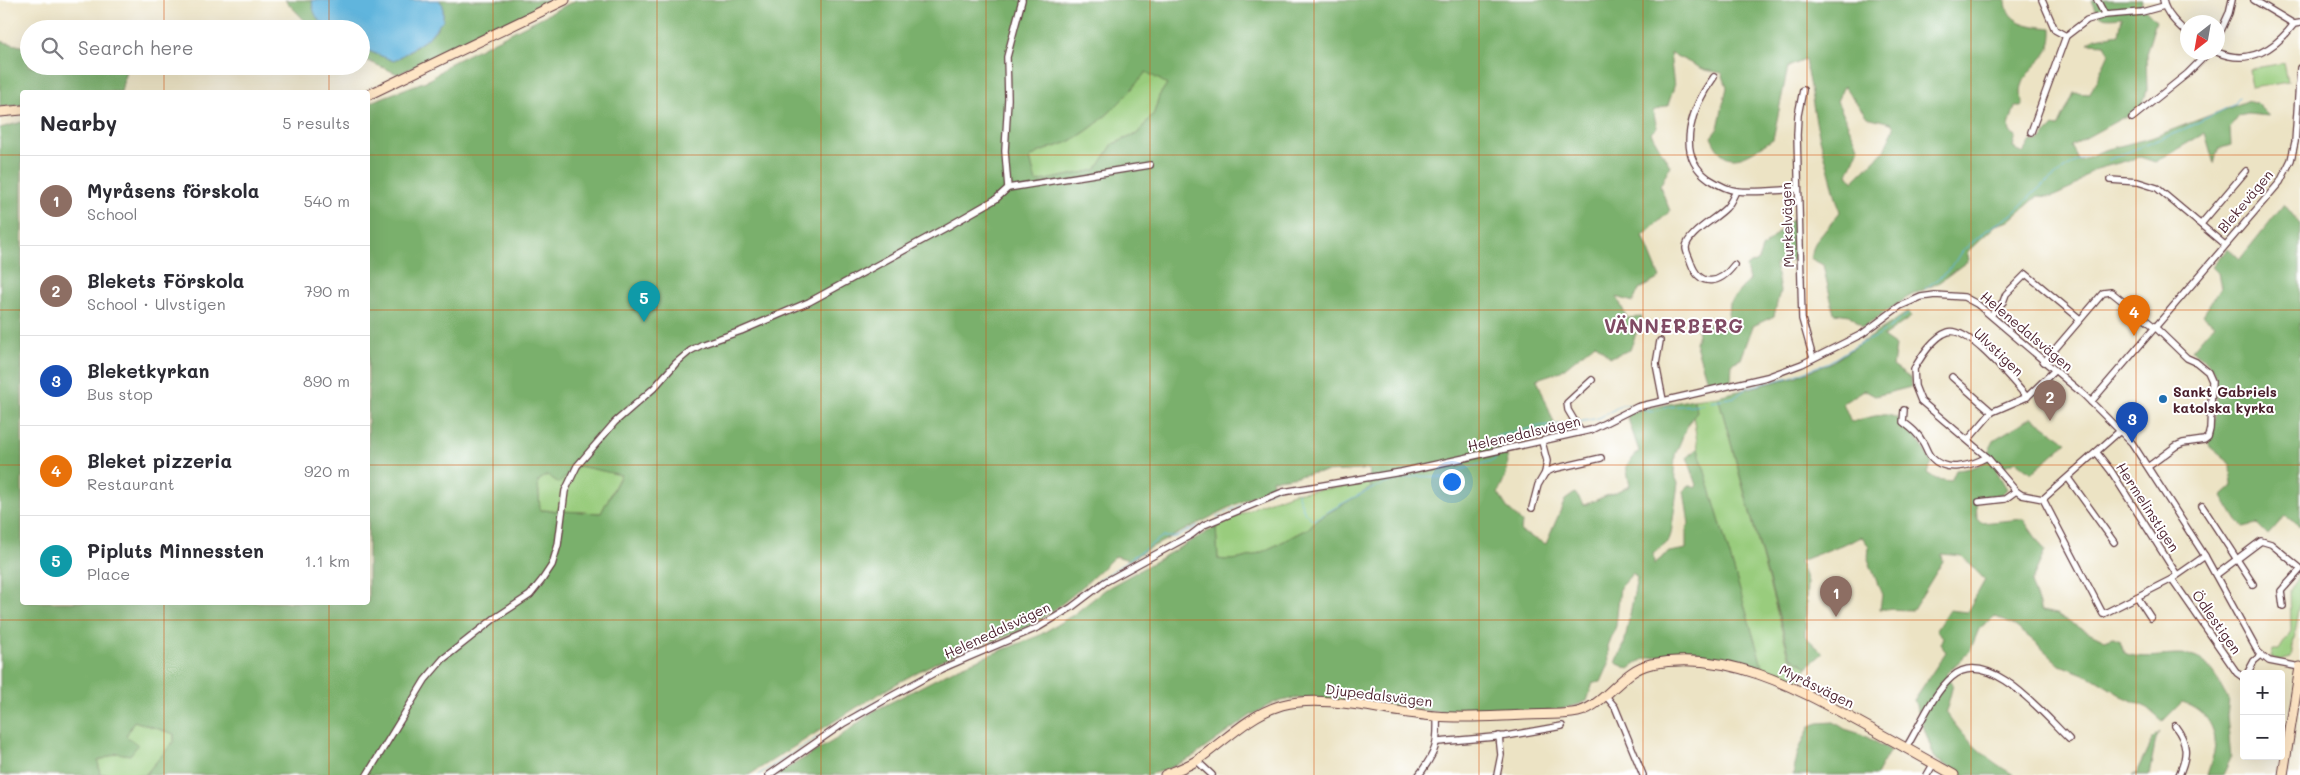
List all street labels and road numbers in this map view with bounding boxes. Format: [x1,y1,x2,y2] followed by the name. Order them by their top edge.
[2213,165,2277,237] street label: Blekevägen
[1776,182,1798,268] street label: Murkelvägen
[1977,287,2077,375] street label: Helenedalsvägen
[1970,324,2028,380] street label: Ulvstigen
[1466,411,1582,455] street label: Helenedalsvägen
[2112,459,2184,555] street label: Hermelinstigen
[2188,586,2246,658] street label: Ödlestigen
[941,597,1053,663] street label: Helenedalsvägen
[1776,660,1858,712] street label: Myråsvägen
[1325,679,1433,711] street label: Djupedalsvägen

